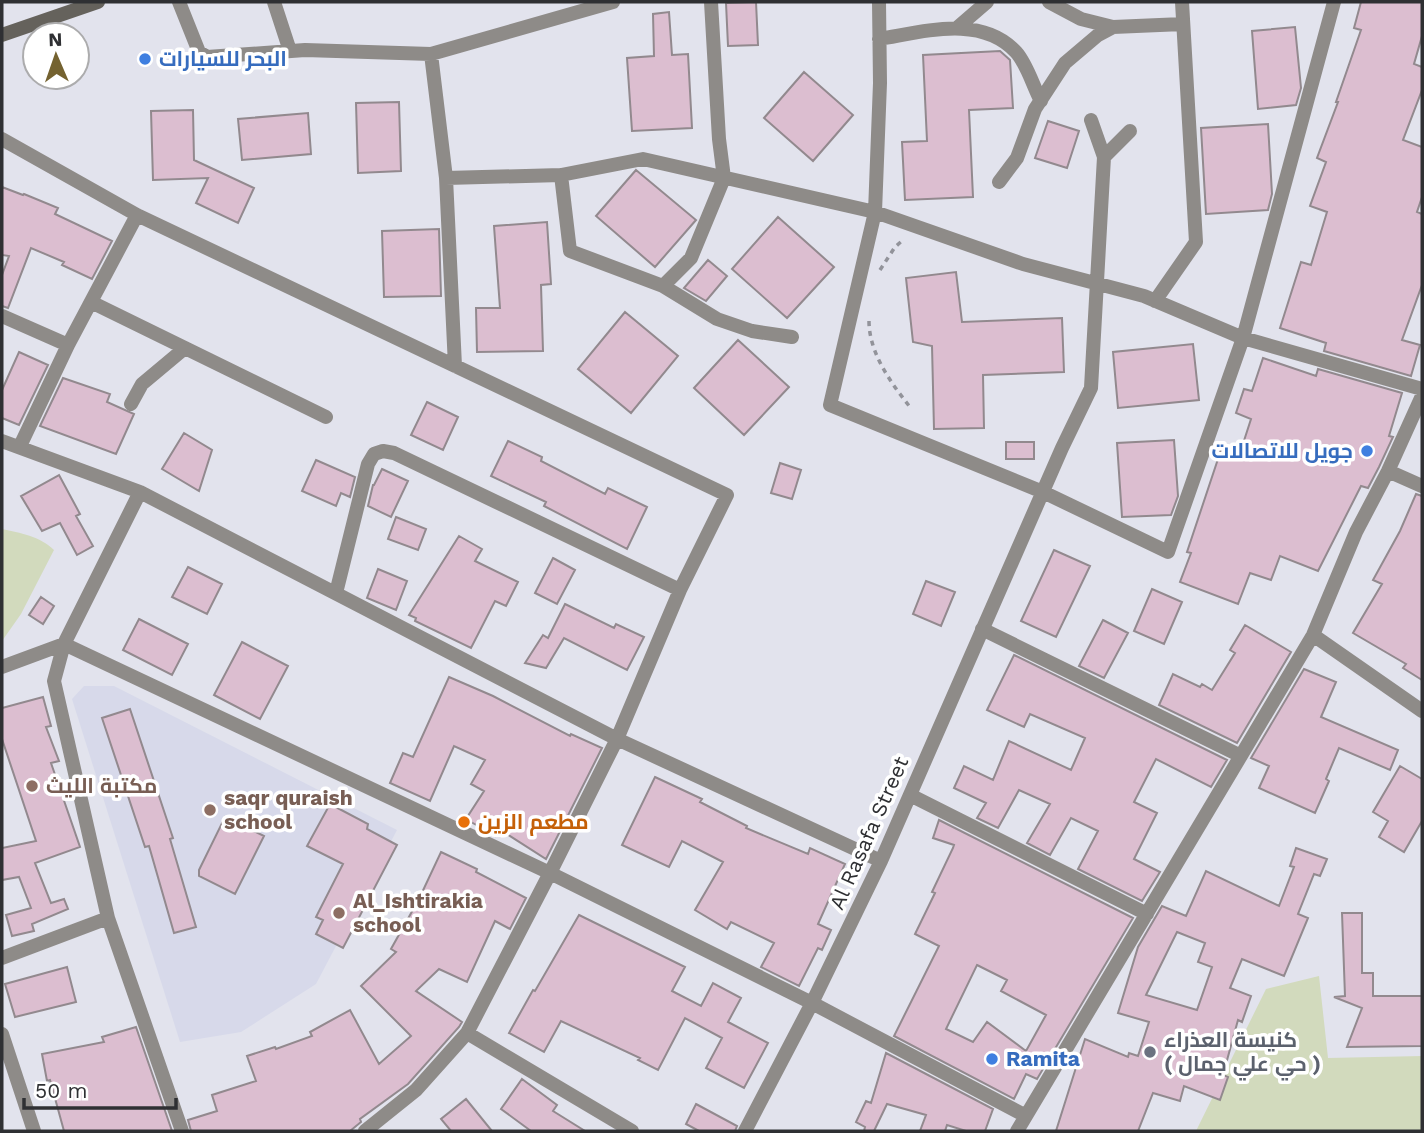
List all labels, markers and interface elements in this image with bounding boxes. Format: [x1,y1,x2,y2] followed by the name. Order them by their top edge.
[21,21,91,91] north arrow
[48,28,63,51] text: N
[159,46,287,71] place label: البحر للسيارات
[137,51,153,67] marker: البحر للسيارات
[1212,438,1353,464] place label: جويل للاتصالات
[1359,443,1375,459] marker: جويل للاتصالات
[824,752,914,913] street label: Al Rasafa Street
[46,773,157,798] place label: مكتبة الليث
[24,778,40,794] marker: مكتبة الليث
[224,785,353,834] place label: saqr quraish school
[202,802,218,818] marker: saqr quraish school
[478,809,589,836] place label: مطعم الزين
[456,814,472,830] marker: مطعم الزين
[353,888,484,937] place label: Al_Ishtirakia school
[331,905,347,921] marker: Al_Ishtirakia school
[1164,1027,1321,1081] place label: كنيسة العذراء ( حي علي جمال )
[1142,1044,1158,1060] marker: كنيسة العذراء ( حي علي جمال )
[1006,1046,1081,1071] place label: Ramita
[984,1051,1000,1067] marker: Ramita
[24,1066,177,1110] scale bar
[35,1078,87,1103] text: 50 m

